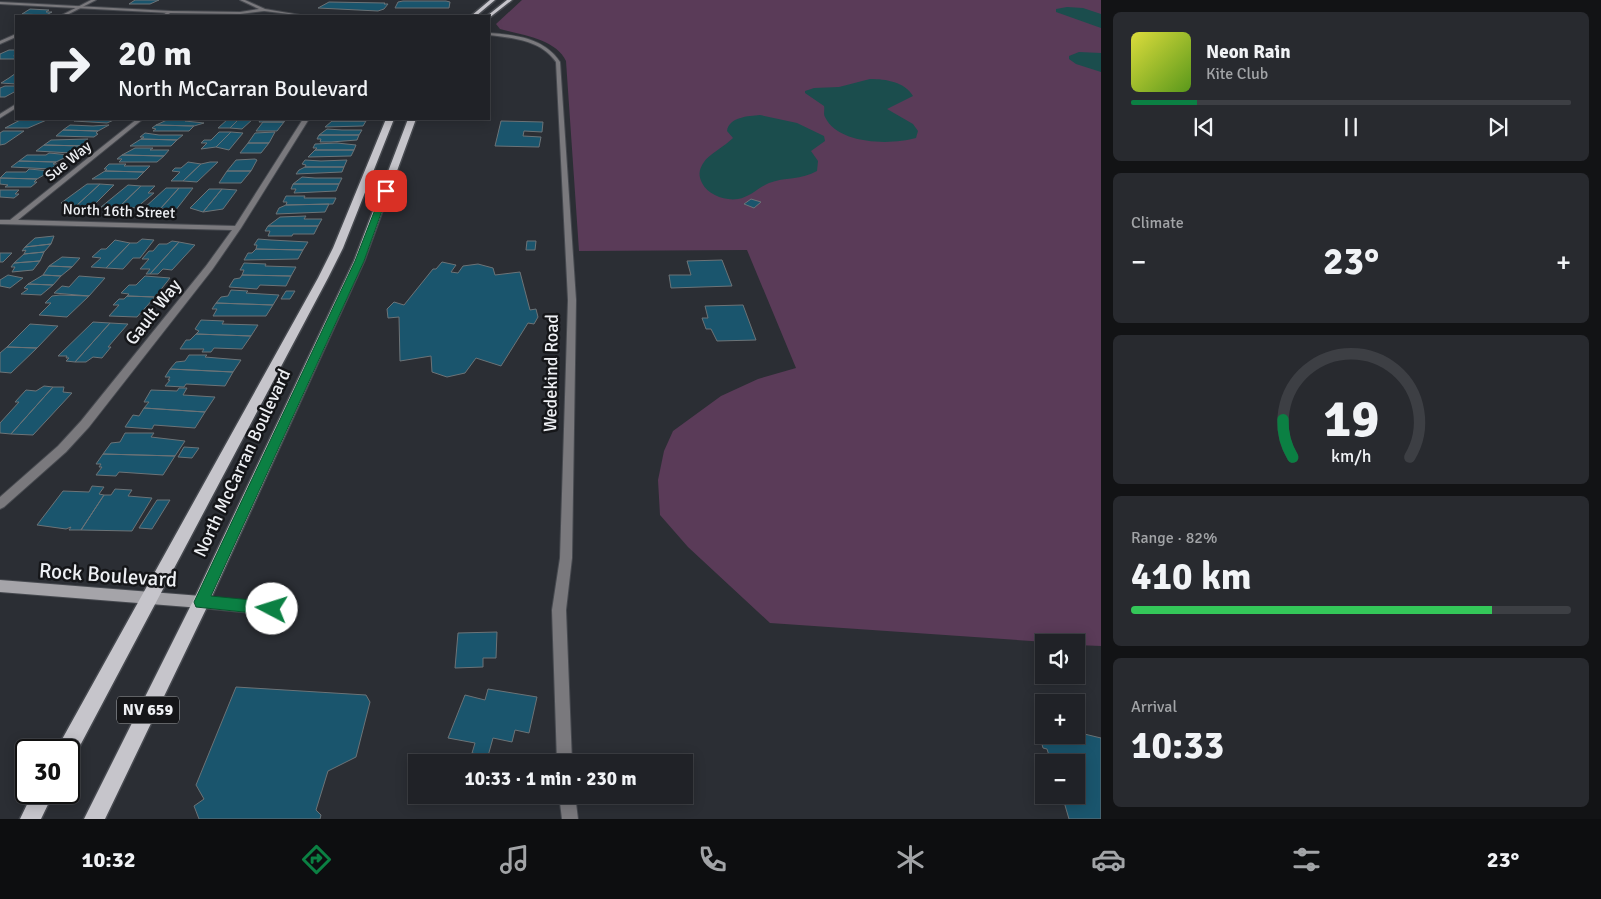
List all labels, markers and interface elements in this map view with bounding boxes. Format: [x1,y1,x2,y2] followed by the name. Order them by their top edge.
[118,32,192,75] text: 20 m
[35,35,100,100] icon: right
[1206,40,1291,64] text: Neon Rain
[1206,64,1268,84] text: Kite Club
[118,75,368,102] text: North McCarran Boulevard
[1190,113,1218,141] icon: previous
[1337,113,1365,141] icon: pause
[1484,113,1512,141] icon: next
[41,137,95,185] street label: Sue Way
[365,170,407,212] pin
[372,177,400,205] icon: arrive
[62,200,176,222] street label: North 16th Street
[1131,213,1184,233] text: Climate
[1323,238,1379,285] text: 23°
[1131,245,1146,279] text: −
[1556,245,1571,279] text: +
[120,274,186,349] street label: Gault Way
[539,314,563,432] street label: Wedekind Road
[189,366,295,560] street label: North McCarran Boulevard
[1323,387,1379,451] text: 19
[1331,445,1371,467] text: km/h
[1131,528,1217,548] text: Range · 82%
[1131,553,1252,600] text: 410 km
[38,557,178,593] street label: Rock Boulevard
[245,582,297,634] position arrow
[1035,634,1085,804] map controls
[1035,634,1085,684] button: sound
[1035,694,1085,744] button: +
[117,696,179,724] road number: NV 659
[1131,697,1177,717] text: Arrival
[1131,722,1224,769] text: 10:33
[15,739,80,804] speed limit sign: 30
[1035,754,1085,804] button: −
[464,767,637,791] text: 10:33 · 1 min · 230 m
[299,842,334,877] icon: directions
[497,842,532,877] icon: music
[695,842,730,877] icon: phone
[893,842,928,877] icon: climate
[1091,842,1126,877] icon: car
[1289,842,1324,877] icon: filters
[82,846,136,873] text: 10:32
[1487,846,1519,873] text: 23°

